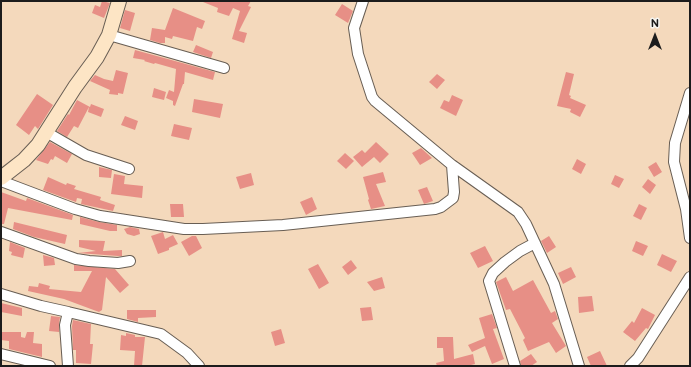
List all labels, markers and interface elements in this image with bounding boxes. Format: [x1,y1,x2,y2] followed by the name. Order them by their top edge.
[635,16,675,56] north arrow
[651,17,659,30] text: N

